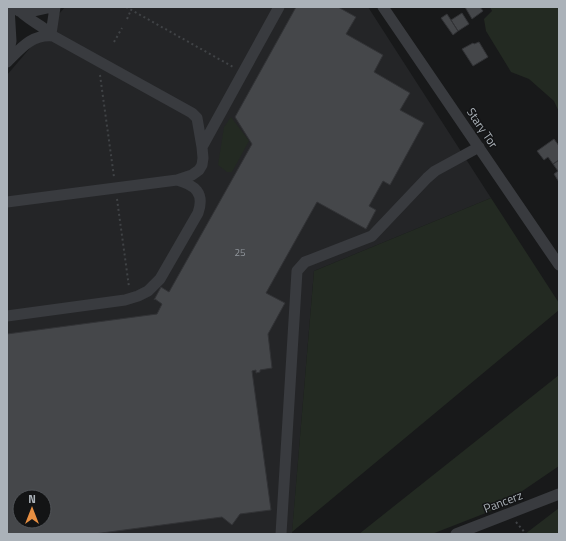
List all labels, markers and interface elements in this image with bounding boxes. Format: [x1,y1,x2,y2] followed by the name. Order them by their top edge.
[462,104,503,152] street label: Stary Tor
[234,245,246,260] house number: 25
[481,485,525,518] street label: Pancerz
[12,489,52,529] north arrow
[28,491,36,507] text: N

